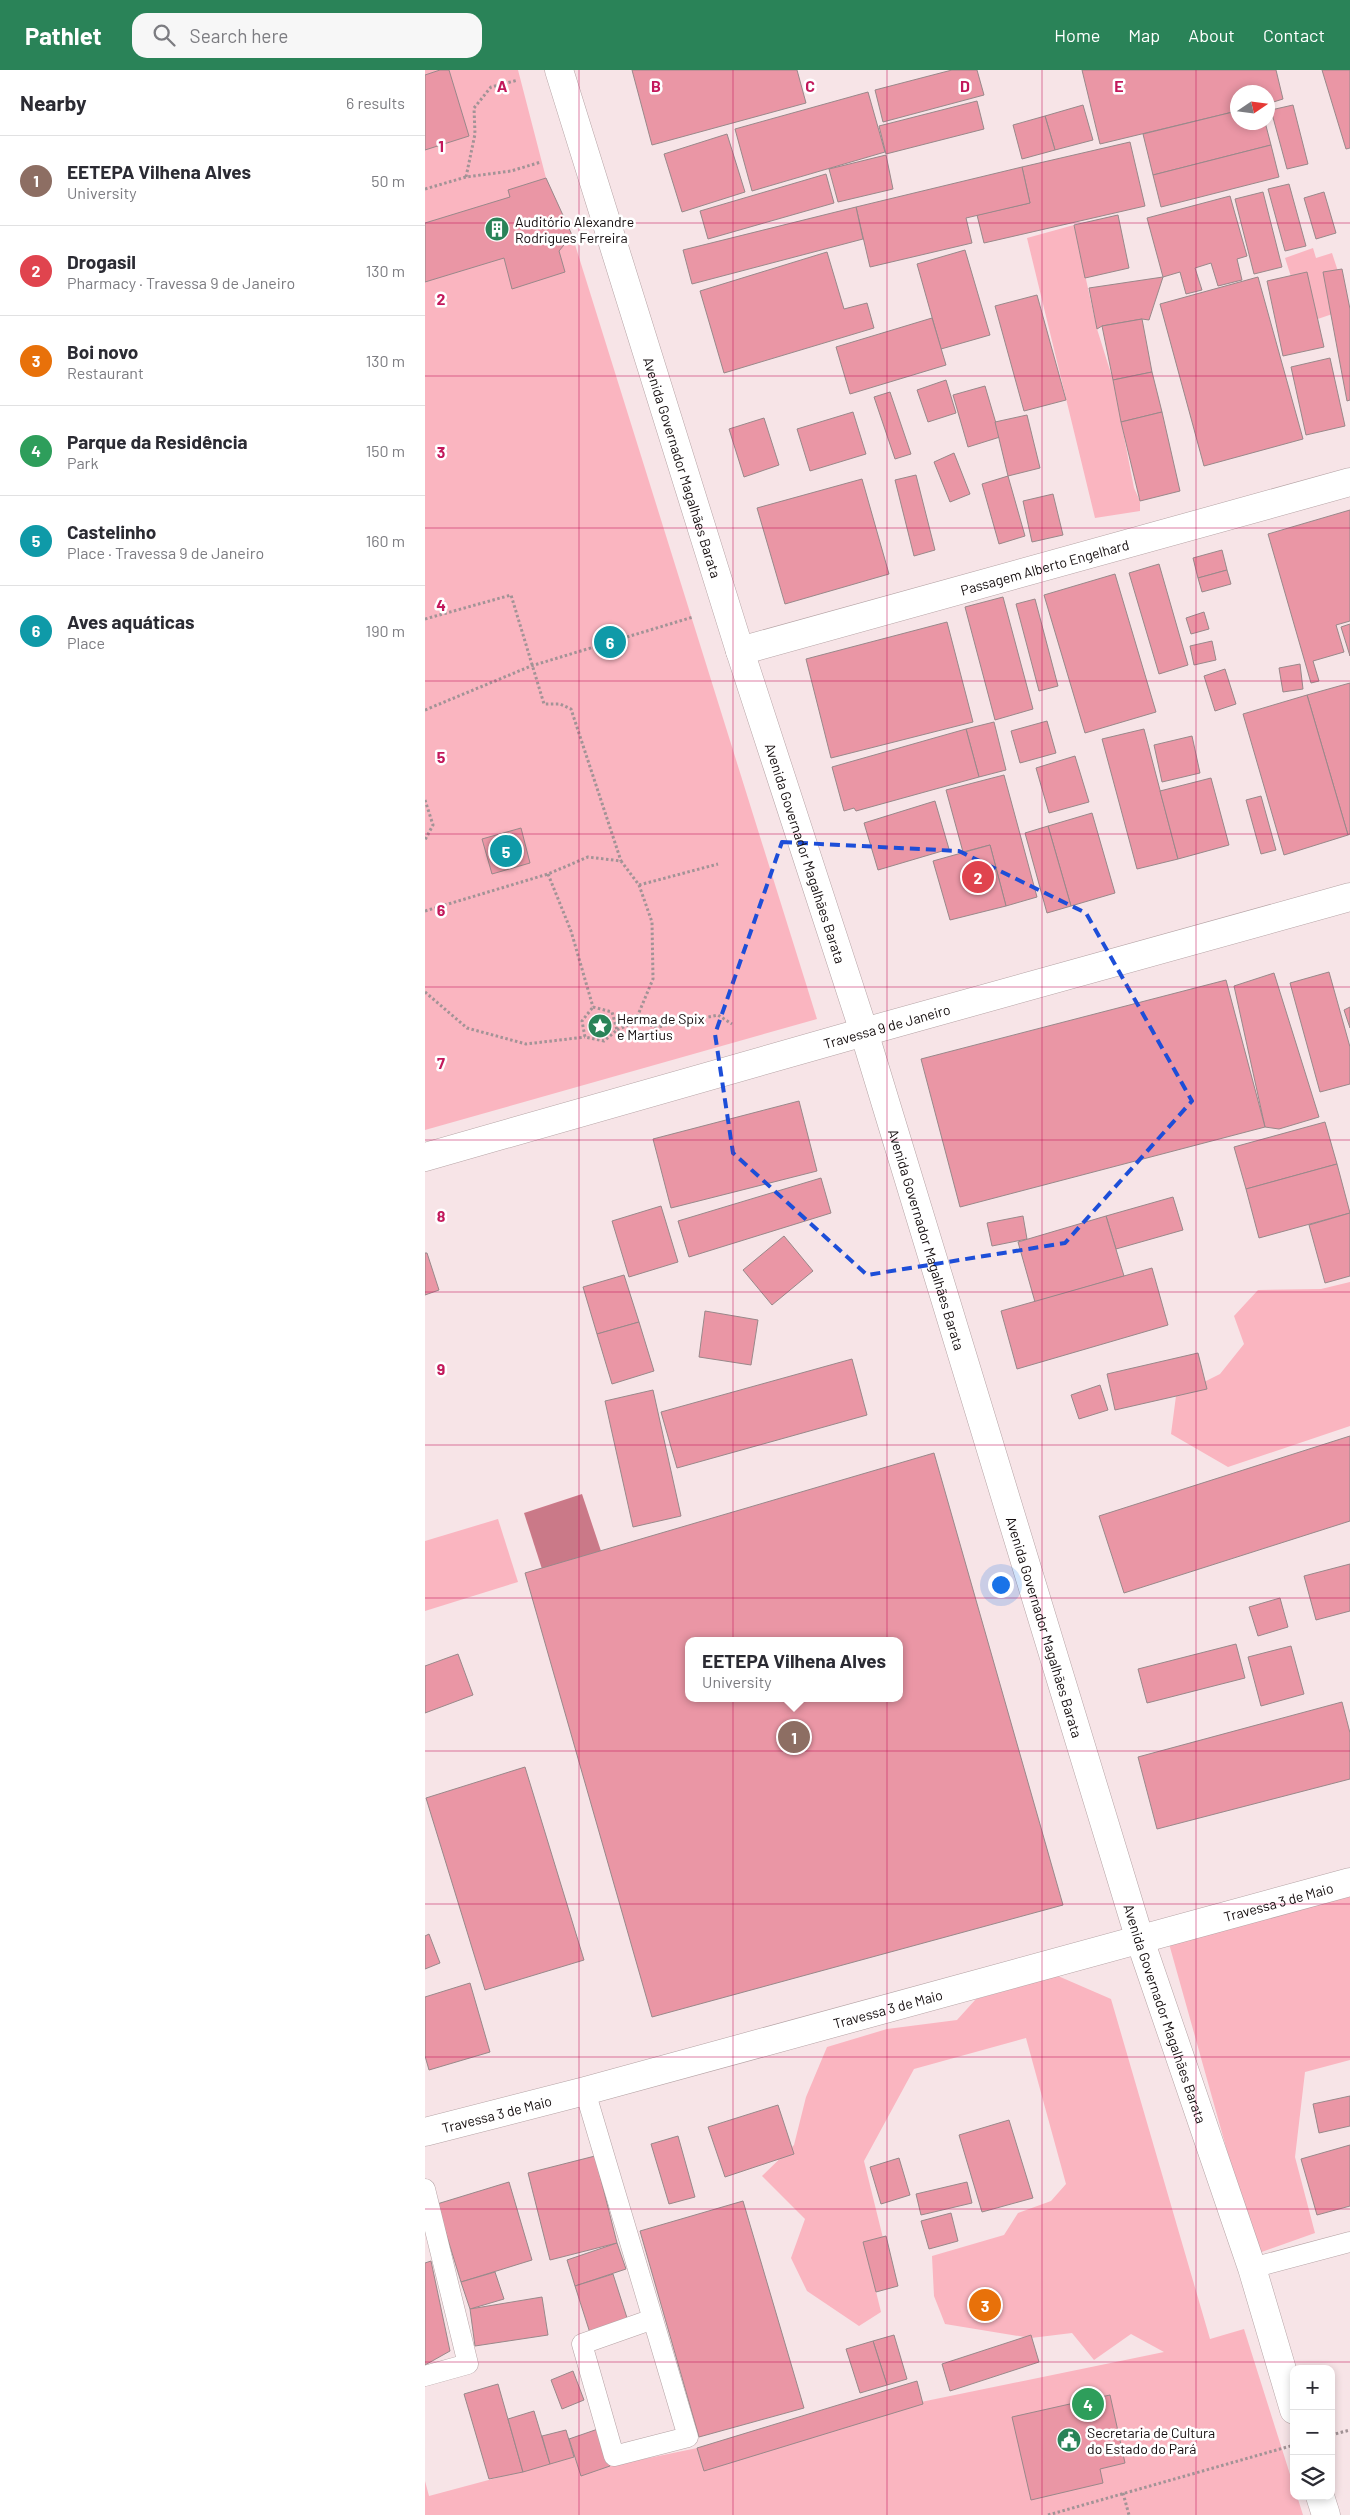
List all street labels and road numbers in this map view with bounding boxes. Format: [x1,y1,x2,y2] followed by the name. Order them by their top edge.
[640,355,725,580] street label: Avenida Governador Magalhães Barata
[958,535,1131,598] street label: Passagem Alberto Engelhard
[762,741,849,965] street label: Avenida Governador Magalhães Barata
[821,1000,952,1052] street label: Travessa 9 de Janeiro
[885,1127,969,1352] street label: Avenida Governador Magalhães Barata
[1003,1514,1086,1740] street label: Avenida Governador Magalhães Barata
[1222,1878,1335,1925] street label: Travessa 3 de Maio
[1121,1902,1210,2125] street label: Avenida Governador Magalhães Barata
[831,1985,944,2031] street label: Travessa 3 de Maio
[440,2091,553,2136] street label: Travessa 3 de Maio

